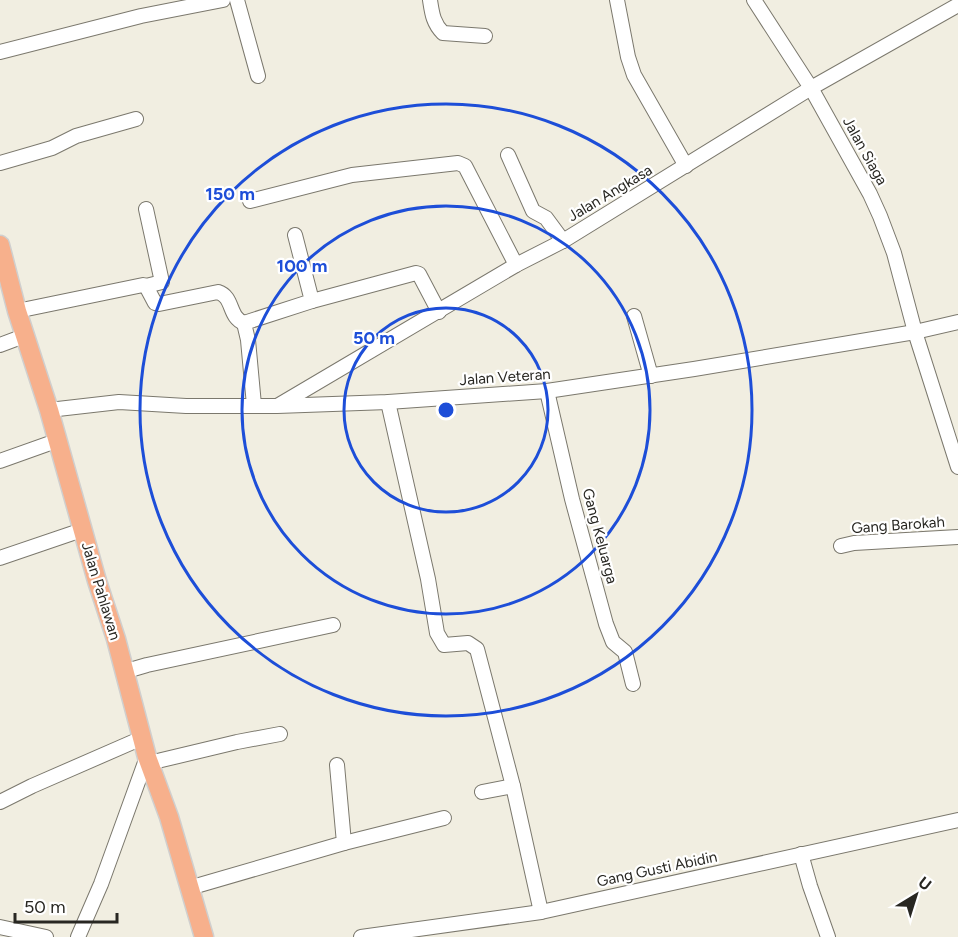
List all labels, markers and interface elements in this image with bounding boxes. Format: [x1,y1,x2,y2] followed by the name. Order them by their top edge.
[839,114,891,188] street label: Jalan Siaga
[565,161,655,225] street label: Jalan Angkasa
[205,183,255,205] text: 150 m
[277,255,327,277] text: 100 m
[353,327,395,349] text: 50 m
[459,365,551,389] street label: Jalan Veteran
[436,400,456,420] centre of rings
[579,486,621,586] street label: Gang Keluarga
[851,513,945,537] street label: Gang Barokah
[78,540,124,642] street label: Jalan Pahlawan
[595,847,719,891] street label: Gang Gusti Abidin
[886,865,946,925] north arrow
[915,873,935,895] text: U
[15,886,117,924] scale bar
[24,896,66,918] text: 50 m

